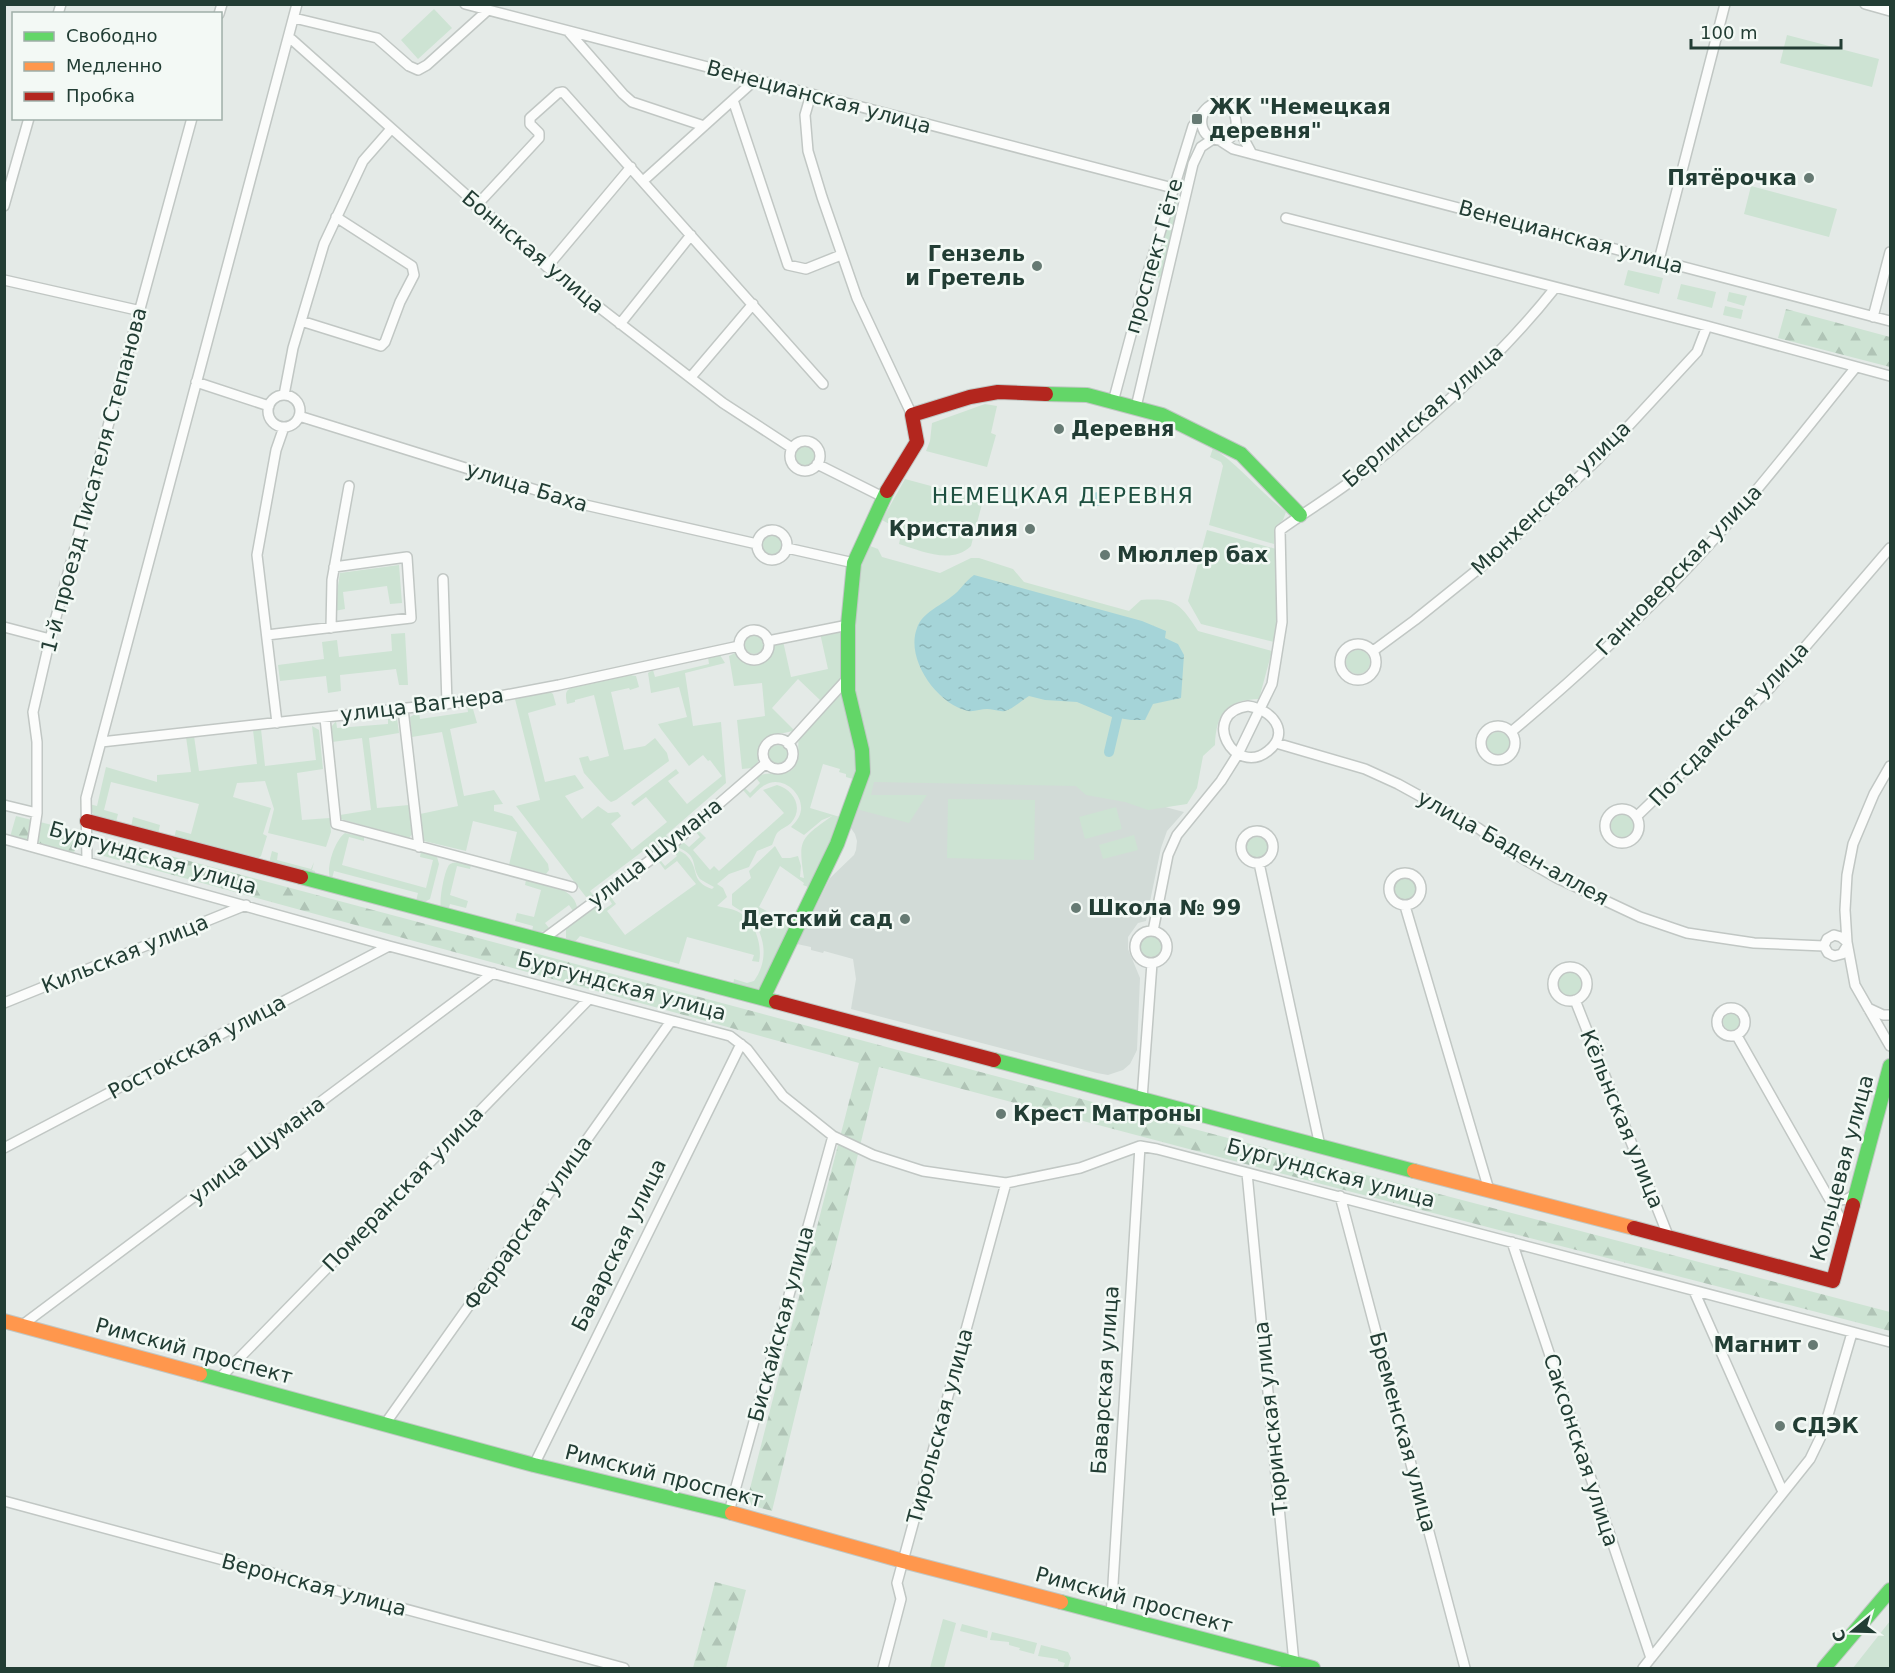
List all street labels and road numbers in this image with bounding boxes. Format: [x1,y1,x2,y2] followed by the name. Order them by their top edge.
[704,55,934,139] street label: Венецианская улица
[1120,176,1188,336] street label: проспект Гёте
[457,186,609,318] street label: Боннская улица
[1456,195,1686,279] street label: Венецианская улица
[36,305,152,655] street label: 1-й проезд Писателя Степанова
[1338,340,1508,492] street label: Берлинская улица
[1467,416,1635,580] street label: Мюнхенская улица
[463,457,591,517] street label: улица Баха
[1591,480,1767,660] street label: Ганноверская улица
[1644,637,1814,811] street label: Потсдамская улица
[339,683,505,727] street label: улица Вагнера
[1413,785,1613,911] street label: улица Баден-аллея
[583,793,727,913] street label: улица Шумана
[46,817,260,899] street label: Бургундская улица
[38,910,212,998] street label: Кильская улица
[515,947,729,1025] street label: Бургундская улица
[104,990,290,1104] street label: Ростокская улица
[1575,1026,1669,1212] street label: Кёльнская улица
[1806,1072,1878,1264] street label: Кольцевая улица
[184,1091,330,1209] street label: улица Шумана
[318,1101,488,1277] street label: Померанская улица
[459,1131,597,1315] street label: Феррарская улица
[1224,1134,1438,1212] street label: Бургундская улица
[567,1155,671,1335] street label: Баварская улица
[743,1223,819,1425] street label: Бискайская улица
[1086,1285,1124,1475] street label: Баварская улица
[93,1313,295,1389] street label: Римский проспект
[1249,1320,1293,1517] street label: Тюринская улица
[902,1326,978,1527] street label: Тирольская улица
[1365,1329,1441,1535] street label: Бременская улица
[1538,1351,1624,1549] street label: Саксонская улица
[562,1440,766,1512] street label: Римский проспект
[219,1549,409,1621] street label: Веронская улица
[1033,1562,1235,1638] street label: Римский проспект

